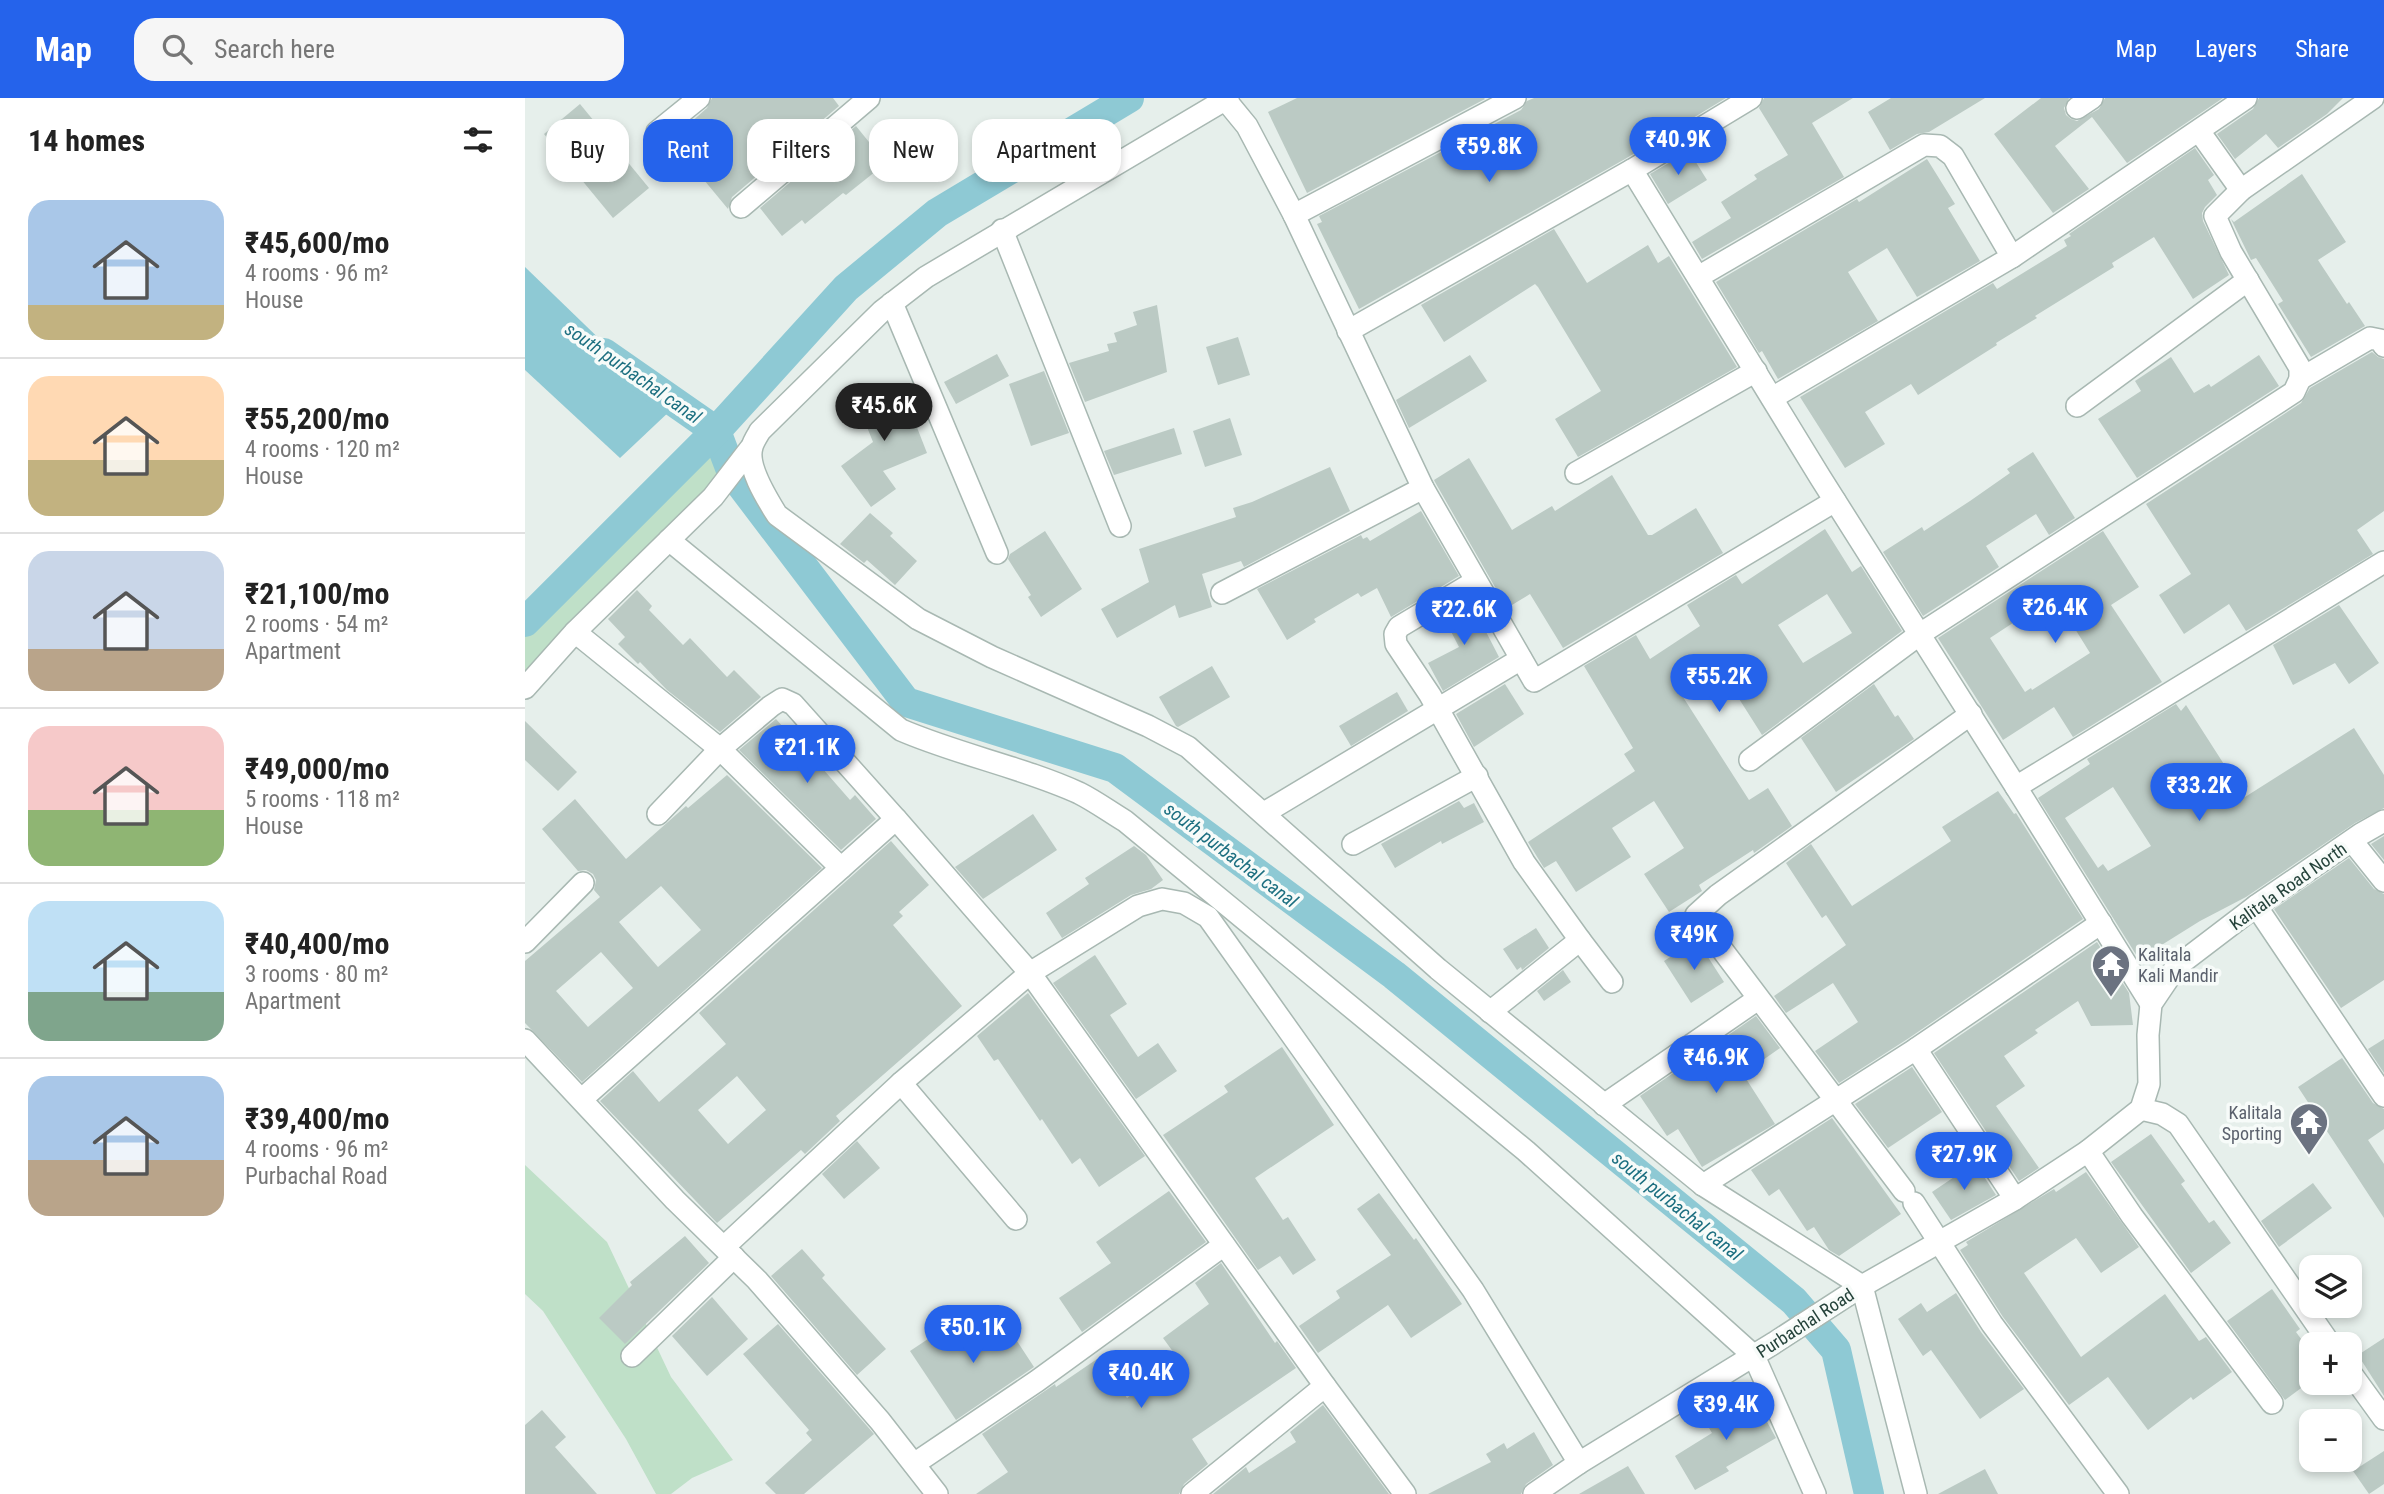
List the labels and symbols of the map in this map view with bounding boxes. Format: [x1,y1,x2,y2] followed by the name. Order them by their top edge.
[1621,118,1735,177] pin: ₹40.9K
[1432,125,1546,184] pin: ₹59.8K
[561,317,706,429] water label: south purbachal canal
[827,384,941,443] pin: ₹45.6K
[1998,586,2112,645] pin: ₹26.4K
[1407,588,1521,647] pin: ₹22.6K
[1662,654,1776,714] pin: ₹55.2K
[750,726,864,785] pin: ₹21.1K
[2142,764,2256,823] pin: ₹33.2K
[1160,797,1303,913] water label: south purbachal canal
[2225,838,2351,934] street label: Kalitala Road North
[1653,912,1735,972] pin: ₹49K
[2090,943,2132,998] temple icon: Kalitala Kali Mandir
[2138,944,2219,986] place label: Kalitala Kali Mandir
[1659,1035,1773,1095] pin: ₹46.9K
[2288,1101,2330,1156] temple icon: Kalitala Sporting
[2222,1102,2282,1144] place label: Kalitala Sporting
[1907,1132,2021,1192] pin: ₹27.9K
[1607,1146,1747,1266] water label: south purbachal canal
[1752,1284,1858,1362] street label: Purbachal Road
[916,1306,1030,1365] pin: ₹50.1K
[1084,1350,1198,1410] pin: ₹40.4K
[1669,1382,1783,1442] pin: ₹39.4K

